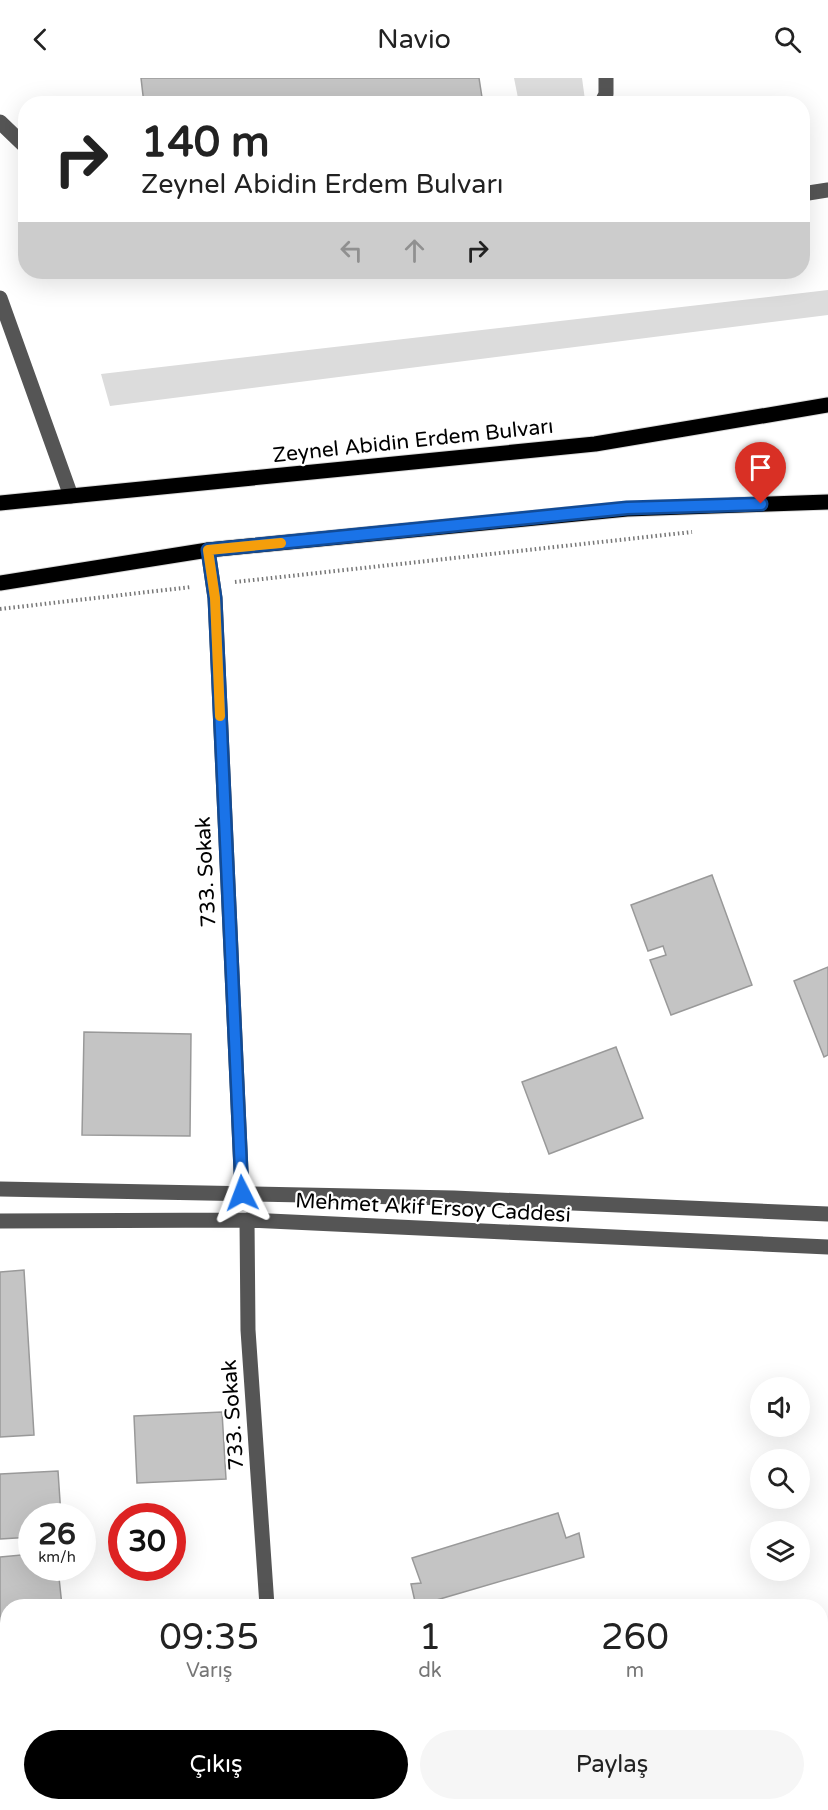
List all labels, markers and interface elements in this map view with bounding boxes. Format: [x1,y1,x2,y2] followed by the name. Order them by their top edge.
[24,23,57,56] icon: back
[377,23,451,56] text: Navio
[771,23,804,56] icon: search
[141,117,270,168] text: 140 m
[42,120,120,198] icon: right
[141,168,503,201] text: Zeynel Abidin Erdem Bulvarı
[335,234,368,267] icon: left
[398,234,431,267] icon: ahead
[461,234,494,267] icon: right
[271,414,555,468] street label: Zeynel Abidin Erdem Bulvarı
[735,442,786,504] pin
[744,451,777,484] icon: arrive
[191,816,221,928] street label: 733. Sokak
[210,1161,274,1225] position arrow
[295,1188,571,1228] street label: Mehmet Akif Ersoy Caddesi
[217,1359,249,1471] street label: 733. Sokak
[750,1377,810,1581] map controls
[750,1377,810,1437] button: sound
[750,1449,810,1509] button: search
[108,1503,186,1581] speed limit sign: 30
[38,1516,76,1553] text: 26
[750,1521,810,1581] button: layers
[38,1548,76,1566] text: km/h
[159,1616,259,1659] text: 09:35
[419,1616,441,1659] text: 1
[601,1616,669,1659] text: 260
[186,1659,232,1683] text: Varış
[418,1659,442,1683] text: dk
[626,1659,644,1683] text: m
[24,1730,408,1799] button: Çıkış
[420,1730,804,1799] button: Paylaş

